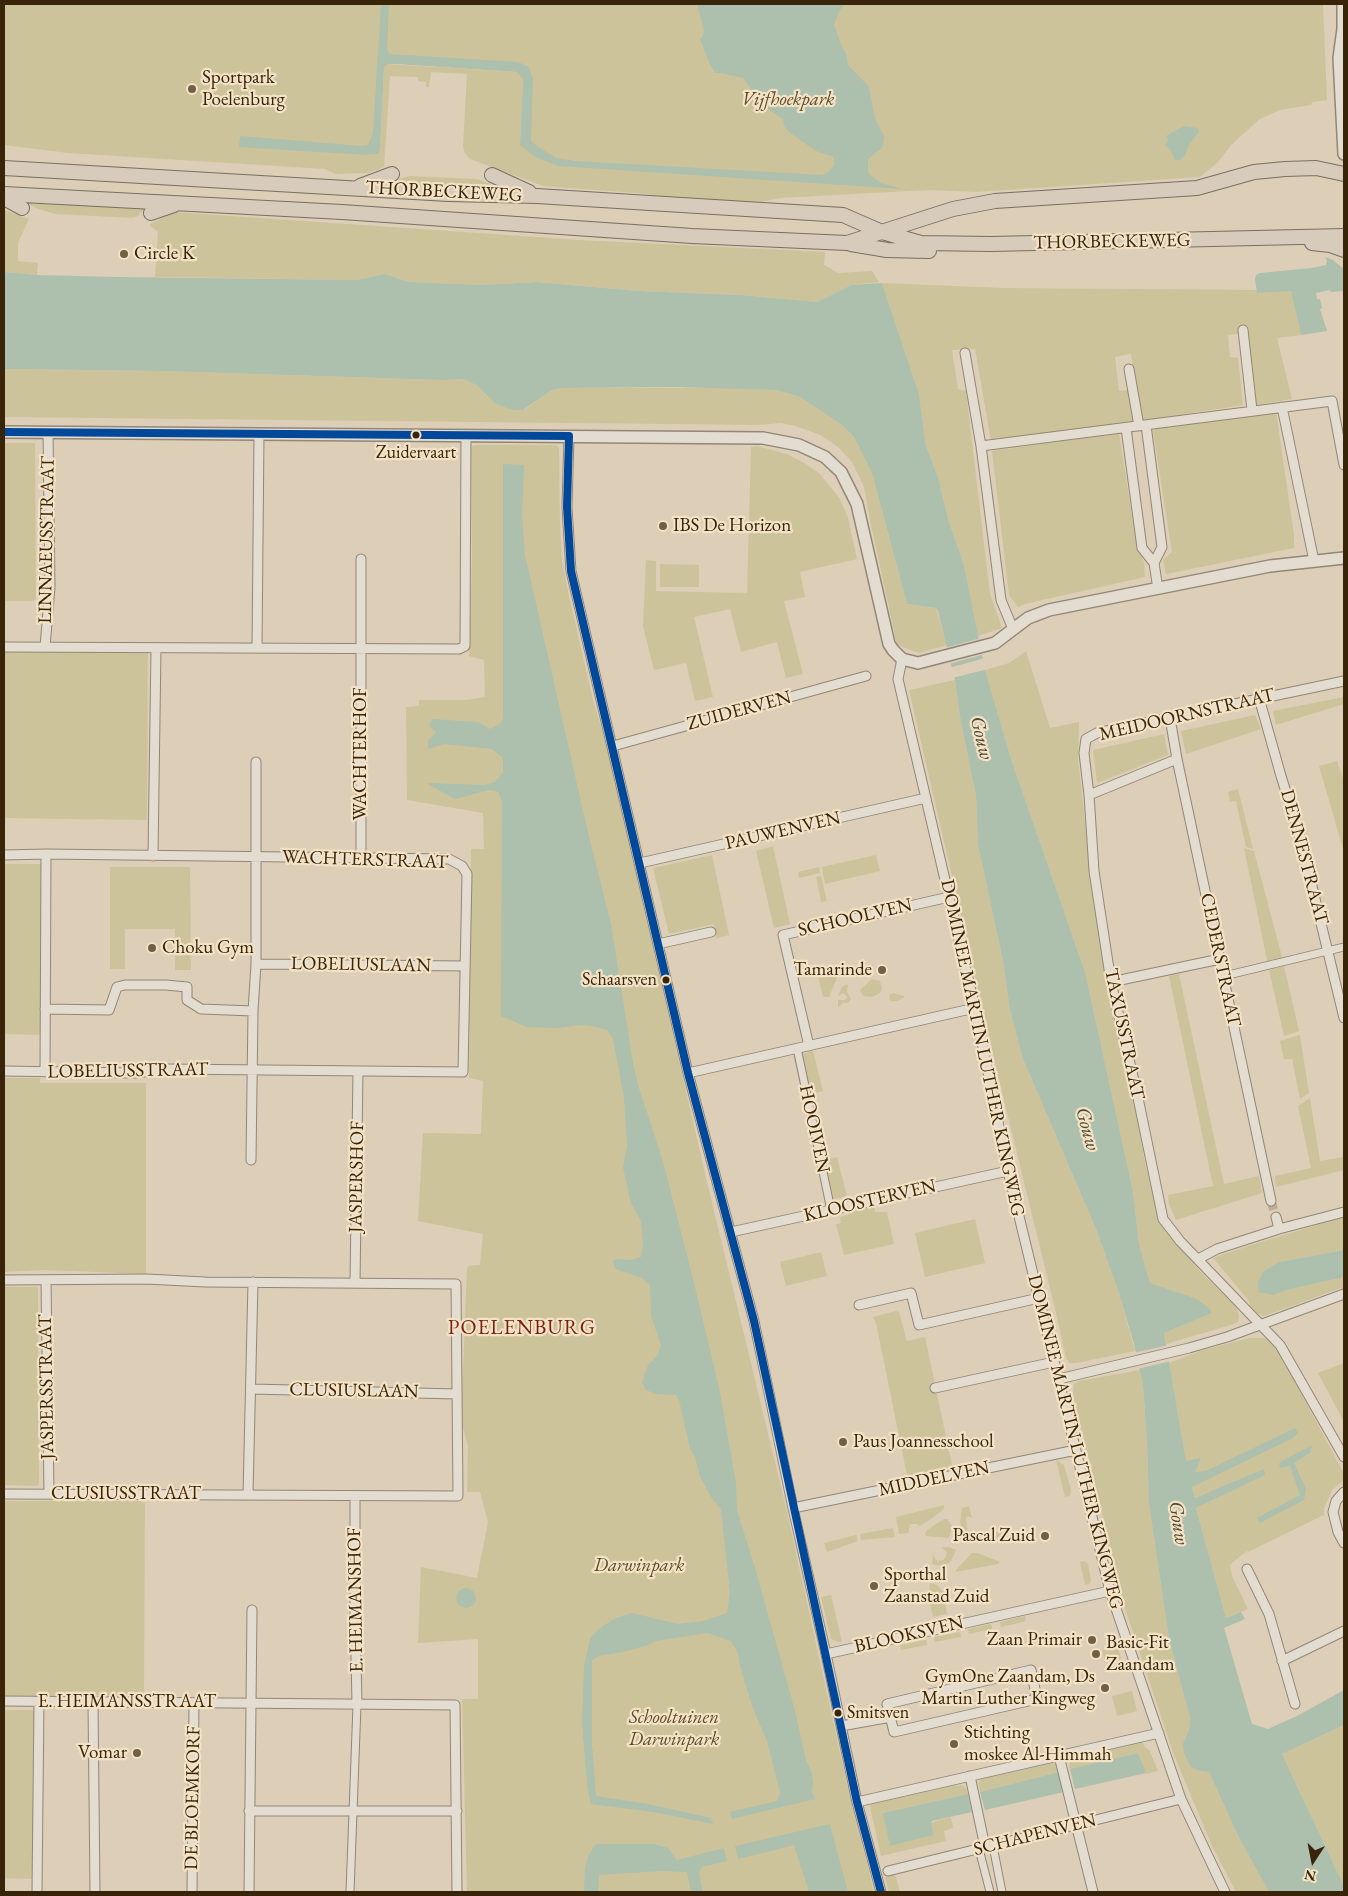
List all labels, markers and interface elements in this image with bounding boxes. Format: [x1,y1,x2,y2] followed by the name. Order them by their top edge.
[202,67,285,111] place label: Sportpark Poelenburg
[186,83,198,95] marker: Sportpark Poelenburg
[741,89,835,111] park label: Vijfhoekpark
[365,177,523,207] street label: THORBECKEWEG
[1033,229,1191,255] street label: THORBECKEWEG
[134,243,195,265] place label: Circle K
[118,248,130,260] marker: Circle K
[411,430,421,440] marker: Zuidervaart
[376,442,456,464] place label: Zuidervaart
[34,456,60,624] street label: LINNAEUSSTRAAT
[673,515,791,537] place label: IBS De Horizon
[657,520,669,532] marker: IBS De Horizon
[1097,684,1277,746] street label: MEIDOORNSTRAAT
[684,686,794,736] street label: ZUIDERVEN
[350,688,372,820] street label: WACHTERHOF
[964,714,998,762] water label: Gouw
[1275,787,1333,927] street label: DENNESTRAAT
[723,807,843,855] street label: PAUWENVEN
[281,846,449,874] street label: WACHTERSTRAAT
[935,877,1029,1219] street label: DOMINEE MARTIN LUTHER KINGWEG
[1195,891,1245,1029] street label: CEDERSTRAAT
[796,894,914,942] street label: SCHOOLVEN
[162,937,254,959] place label: Choku Gym
[146,942,158,954] marker: Choku Gym
[291,952,431,978] street label: LOBELIUSLAAN
[793,959,872,981] place label: Tamarinde
[876,964,888,976] marker: Tamarinde
[1099,966,1149,1102] street label: TAXUSSTRAAT
[582,969,657,991] place label: Schaarsven
[661,975,671,985] marker: Schaarsven
[47,1058,209,1084] street label: LOBELIUSSTRAAT
[794,1083,834,1175] street label: HOOIVEN
[1070,1105,1104,1153] water label: Gouw
[345,1121,369,1233] street label: JASPERSHOF
[802,1175,938,1227] street label: KLOOSTERVEN
[1022,1272,1128,1612] street label: DOMINEE MARTIN LUTHER KINGWEG
[34,1314,60,1460] street label: JASPERSSTRAAT
[447,1315,597,1341] district label: POELENBURG
[289,1378,419,1404] street label: CLUSIUSLAAN
[853,1431,993,1453] place label: Paus Joannesschool
[837,1436,849,1448] marker: Paus Joannesschool
[877,1456,991,1502] street label: MIDDELVEN
[51,1483,201,1505] street label: CLUSIUSSTRAAT
[1163,1499,1193,1547] water label: Gouw
[953,1525,1035,1547] place label: Pascal Zuid
[343,1527,369,1673] street label: E. HEIMANSHOF
[1039,1530,1051,1542] marker: Pascal Zuid
[594,1555,684,1577] park label: Darwinpark
[884,1564,989,1608] place label: Sporthal Zaanstad Zuid
[868,1580,880,1592] marker: Sporthal Zaanstad Zuid
[852,1611,966,1659] street label: BLOOKSVEN
[987,1629,1082,1651] place label: Zaan Primair
[1106,1632,1175,1676] place label: Basic-Fit Zaandam
[1086,1634,1098,1646] marker: Zaan Primair
[1090,1648,1102,1660] marker: Basic-Fit Zaandam
[921,1666,1095,1710] place label: GymOne Zaandam, Ds Martin Luther Kingweg
[1099,1682,1111,1694] marker: GymOne Zaandam, Ds Martin Luther Kingweg
[38,1691,216,1713] street label: E. HEIMANSSTRAAT
[847,1702,909,1724] place label: Smitsven
[629,1707,719,1751] park label: Schooltuinen Darwinpark
[833,1708,843,1718] marker: Smitsven
[964,1722,1112,1766] place label: Stichting moskee Al-Himmah
[180,1726,206,1870] street label: DE BLOEMKORF
[948,1738,960,1750] marker: Stichting moskee Al-Himmah
[78,1742,127,1764] place label: Vomar
[131,1747,143,1759] marker: Vomar
[971,1809,1099,1861] street label: SCHAPENVEN
[1288,1836,1338,1886] north arrow
[1303,1866,1317,1886] text: N

